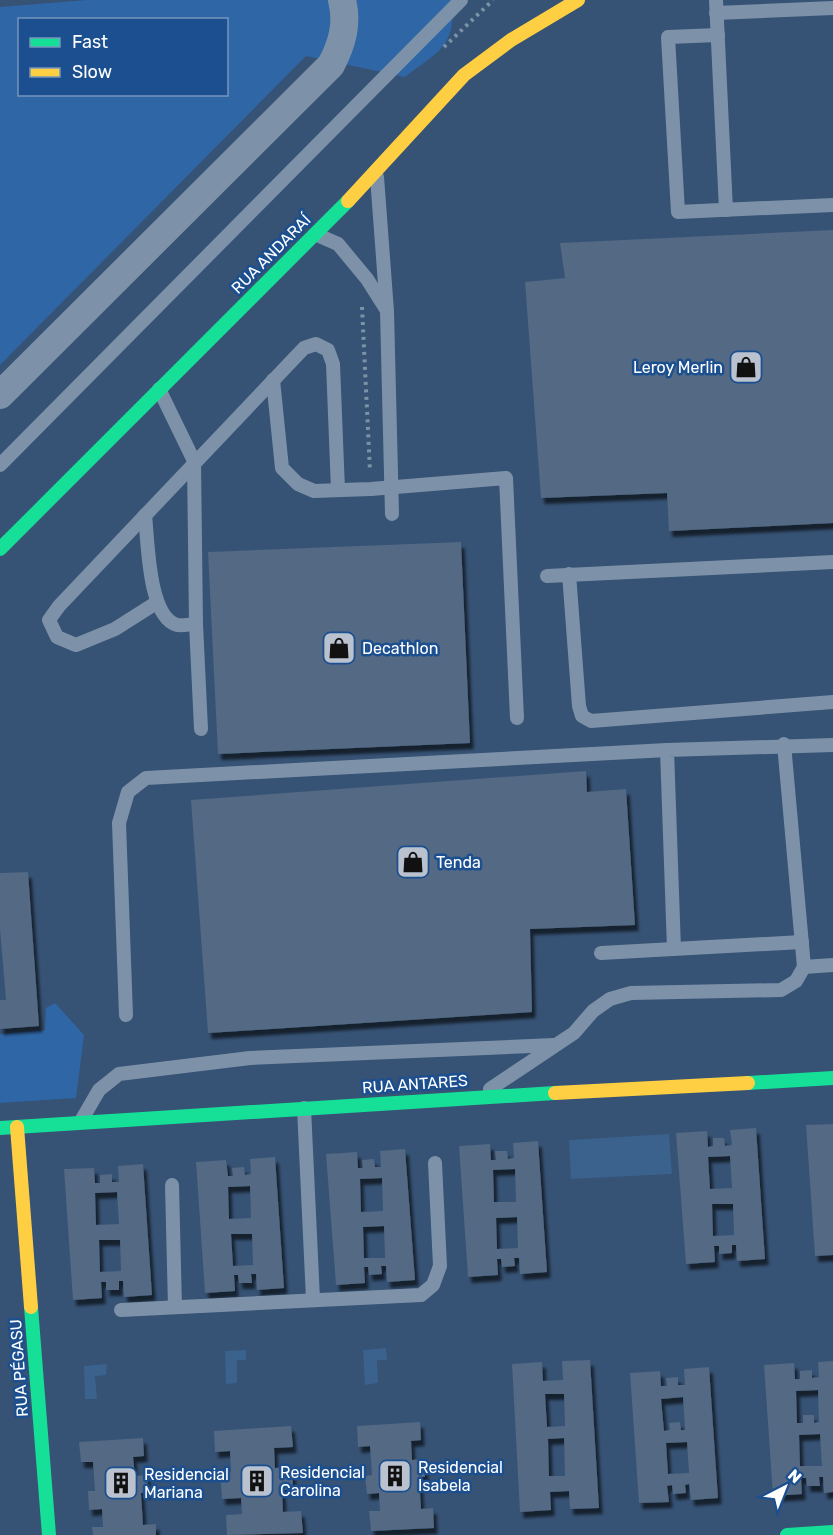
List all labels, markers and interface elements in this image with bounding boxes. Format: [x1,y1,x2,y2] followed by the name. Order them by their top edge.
[18,18,228,96] legend
[72,31,108,53] text: Fast
[72,61,112,83] text: Slow
[227,210,315,298] street label: RUA ANDARAÍ
[728,349,764,385] shop icon: Leroy Merlin
[633,358,723,377] place label: Leroy Merlin
[321,630,357,666] shop icon: Decathlon
[362,639,438,658] place label: Decathlon
[395,844,431,880] shop icon: Tenda
[436,853,481,872] place label: Tenda
[361,1071,469,1097] street label: RUA ANTARES
[6,1318,32,1418] street label: RUA PÉGASU
[755,1457,815,1517] north arrow
[377,1458,413,1494] building icon: Residencial Isabela
[418,1458,503,1495] place label: Residencial Isabela
[239,1463,275,1499] building icon: Residencial Carolina
[280,1463,365,1500] place label: Residencial Carolina
[103,1465,139,1501] building icon: Residencial Mariana
[144,1465,229,1502] place label: Residencial Mariana
[784,1465,805,1487] text: N

